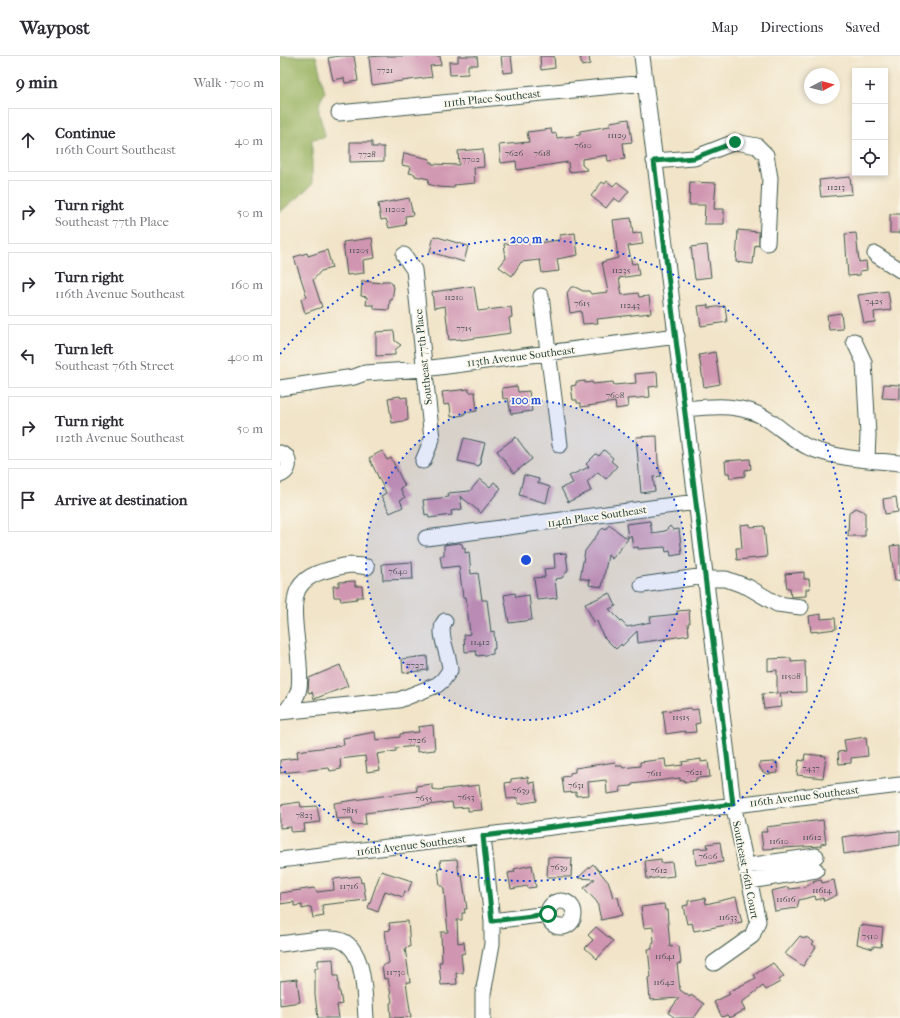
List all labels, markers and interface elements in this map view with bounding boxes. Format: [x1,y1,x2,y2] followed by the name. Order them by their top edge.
[20,17,90,39] text: Waypost
[711,19,738,36] text: Map
[760,19,823,36] text: Directions
[845,19,880,36] text: Saved
[377,65,393,75] house number: 7721
[804,68,840,104] north arrow
[852,68,888,176] map controls
[852,68,888,104] button: +
[16,72,58,92] text: 9 min
[193,75,264,90] text: Walk · 700 m
[443,87,541,110] street label: 111th Place Southeast
[852,104,888,140] button: −
[55,124,115,142] text: Continue
[17,129,39,151] icon: ahead
[608,130,627,140] house number: 11129
[235,133,263,148] text: 40 m
[726,133,744,151] route end
[574,140,592,150] house number: 7610
[852,140,888,176] button: locate
[55,142,176,157] text: 116th Court Southeast
[505,148,523,158] house number: 7626
[534,148,551,158] house number: 7618
[358,149,376,159] house number: 7728
[462,154,480,164] house number: 7702
[827,182,845,192] house number: 11213
[55,196,124,214] text: Turn right
[17,201,39,223] icon: right
[385,204,406,214] house number: 11202
[237,205,263,220] text: 50 m
[55,214,169,229] text: Southeast 77th Place
[510,232,543,246] text: 200 m
[349,245,369,255] house number: 11205
[612,265,630,275] house number: 11235
[55,268,124,286] text: Turn right
[17,273,39,295] icon: right
[231,277,263,292] text: 160 m
[55,286,185,301] text: 116th Avenue Southeast
[444,292,464,302] house number: 11210
[865,296,883,306] house number: 7425
[574,298,590,308] house number: 7615
[620,300,640,310] house number: 11243
[412,308,435,406] street label: Southeast 77th Place
[456,323,472,333] house number: 7715
[55,340,113,358] text: Turn left
[466,343,576,370] street label: 113th Avenue Southeast
[17,345,39,367] icon: left
[227,349,263,364] text: 400 m
[55,358,174,373] text: Southeast 76th Street
[606,390,625,400] house number: 7608
[511,393,542,407] text: 100 m
[55,412,124,430] text: Turn right
[17,417,39,439] icon: right
[237,421,263,436] text: 50 m
[55,430,185,445] text: 112th Avenue Southeast
[17,489,39,511] icon: arrive
[55,491,187,509] text: Arrive at destination
[547,503,648,530] street label: 114th Place Southeast
[519,553,533,567] centre of rings
[388,566,408,576] house number: 7640
[470,637,490,647] house number: 11412
[406,660,424,670] house number: 7727
[781,671,801,681] house number: 11508
[672,712,690,722] house number: 11515
[408,735,426,745] house number: 7726
[802,763,820,773] house number: 7437
[685,767,703,777] house number: 7621
[646,768,662,778] house number: 7611
[568,780,584,790] house number: 7631
[749,783,860,810] street label: 116th Avenue Southeast
[512,785,530,795] house number: 7639
[458,792,475,802] house number: 7653
[416,793,433,803] house number: 7655
[342,805,358,815] house number: 7815
[295,810,313,820] house number: 7823
[730,820,761,920] street label: Southeast 76th Court
[356,832,467,859] street label: 116th Avenue Southeast
[802,832,822,842] house number: 11612
[769,836,789,846] house number: 11610
[698,851,718,861] house number: 7606
[550,862,568,872] house number: 7639
[650,865,668,875] house number: 7612
[340,881,359,891] house number: 11716
[812,885,833,895] house number: 11614
[776,894,796,904] house number: 11616
[539,905,557,923] route start
[719,912,738,922] house number: 11633
[862,931,878,941] house number: 7510
[655,951,675,961] house number: 11641
[386,967,406,977] house number: 11730
[653,977,675,987] house number: 11642

